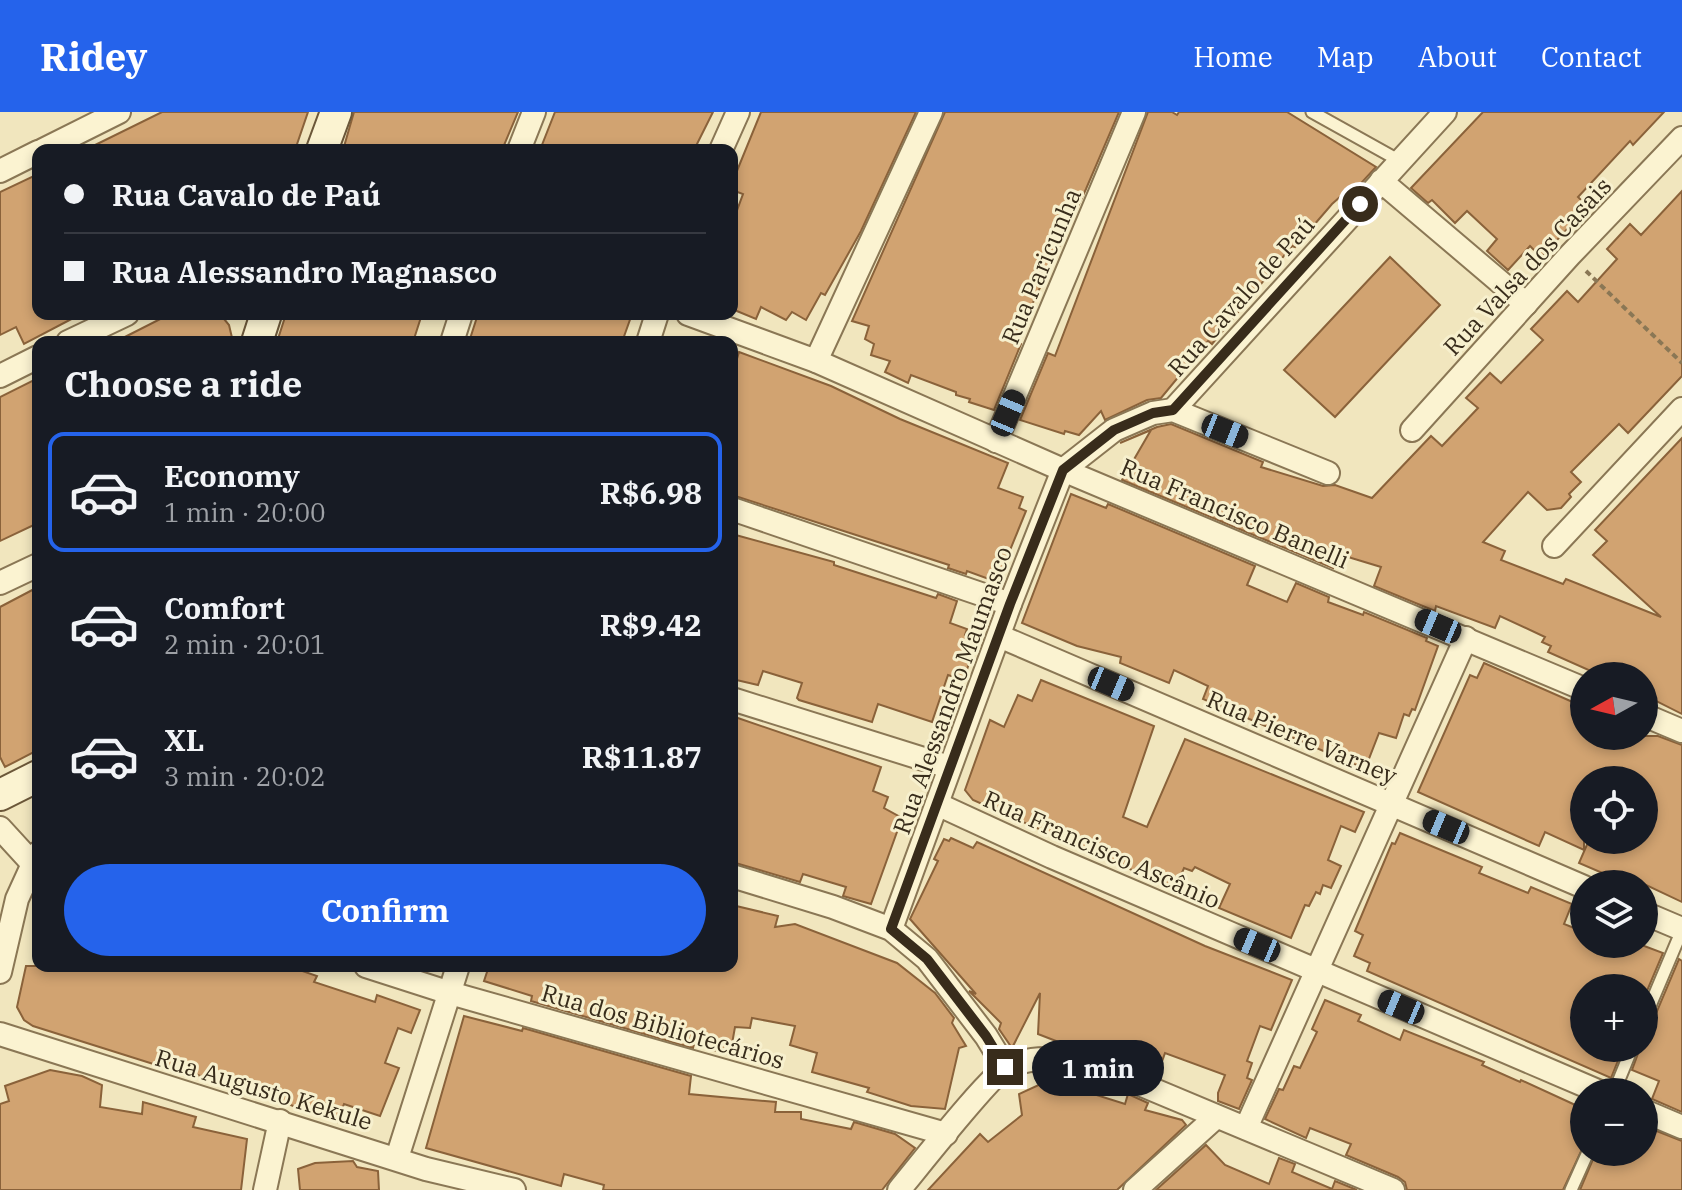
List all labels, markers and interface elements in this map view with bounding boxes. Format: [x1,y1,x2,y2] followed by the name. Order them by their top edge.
[40,32,148,81] text: Ridey
[1193,38,1273,75] text: Home
[1317,38,1374,75] text: Map
[1418,38,1497,75] text: About
[1541,38,1642,75] text: Contact
[1436,170,1618,362] street label: Rua Valsa dos Casais
[112,175,381,214] text: Rua Cavalo de Paú
[994,183,1088,349] street label: Rua Paricunha
[1342,186,1378,222] route start
[1160,209,1322,383] street label: Rua Cavalo de Paú
[112,252,497,291] text: Rua Alessandro Magnasco
[64,360,303,407] text: Choose a ride
[988,386,1028,440] car
[1198,411,1252,451] car
[1116,450,1354,576] street label: Rua Francisco Banelli
[68,456,140,528] icon: car
[164,456,300,495] text: Economy
[600,473,702,512] text: R$6.98
[164,495,326,529] text: 1 min · 20:00
[885,542,1019,838] street label: Rua Alessandro Maumasco
[68,588,140,660] icon: car
[164,588,285,627] text: Comfort
[600,605,702,644] text: R$9.42
[1411,606,1465,646] car
[164,627,326,661] text: 2 min · 20:01
[1570,662,1658,750] north arrow
[1570,662,1658,1166] map controls
[1084,664,1138,704] car
[1202,682,1402,792] street label: Rua Pierre Varney
[68,720,140,792] icon: car
[164,720,204,759] text: XL
[582,737,702,776] text: R$11.87
[164,759,326,793] text: 3 min · 20:02
[1570,766,1658,854] button: locate
[979,782,1225,916] street label: Rua Francisco Ascânio
[1419,807,1473,847] car
[64,864,706,956] button: Confirm
[1570,870,1658,958] button: layers
[1230,925,1284,965] car
[1570,974,1658,1062] button: +
[538,976,788,1076] street label: Rua dos Bibliotecários
[1374,987,1428,1027] car
[1033,1039,1165,1095] callout: 1 min
[152,1041,376,1137] street label: Rua Augusto Kekule
[987,1049,1023,1085] route end
[1062,1051,1134,1085] text: 1 min
[1570,1078,1658,1166] button: −

